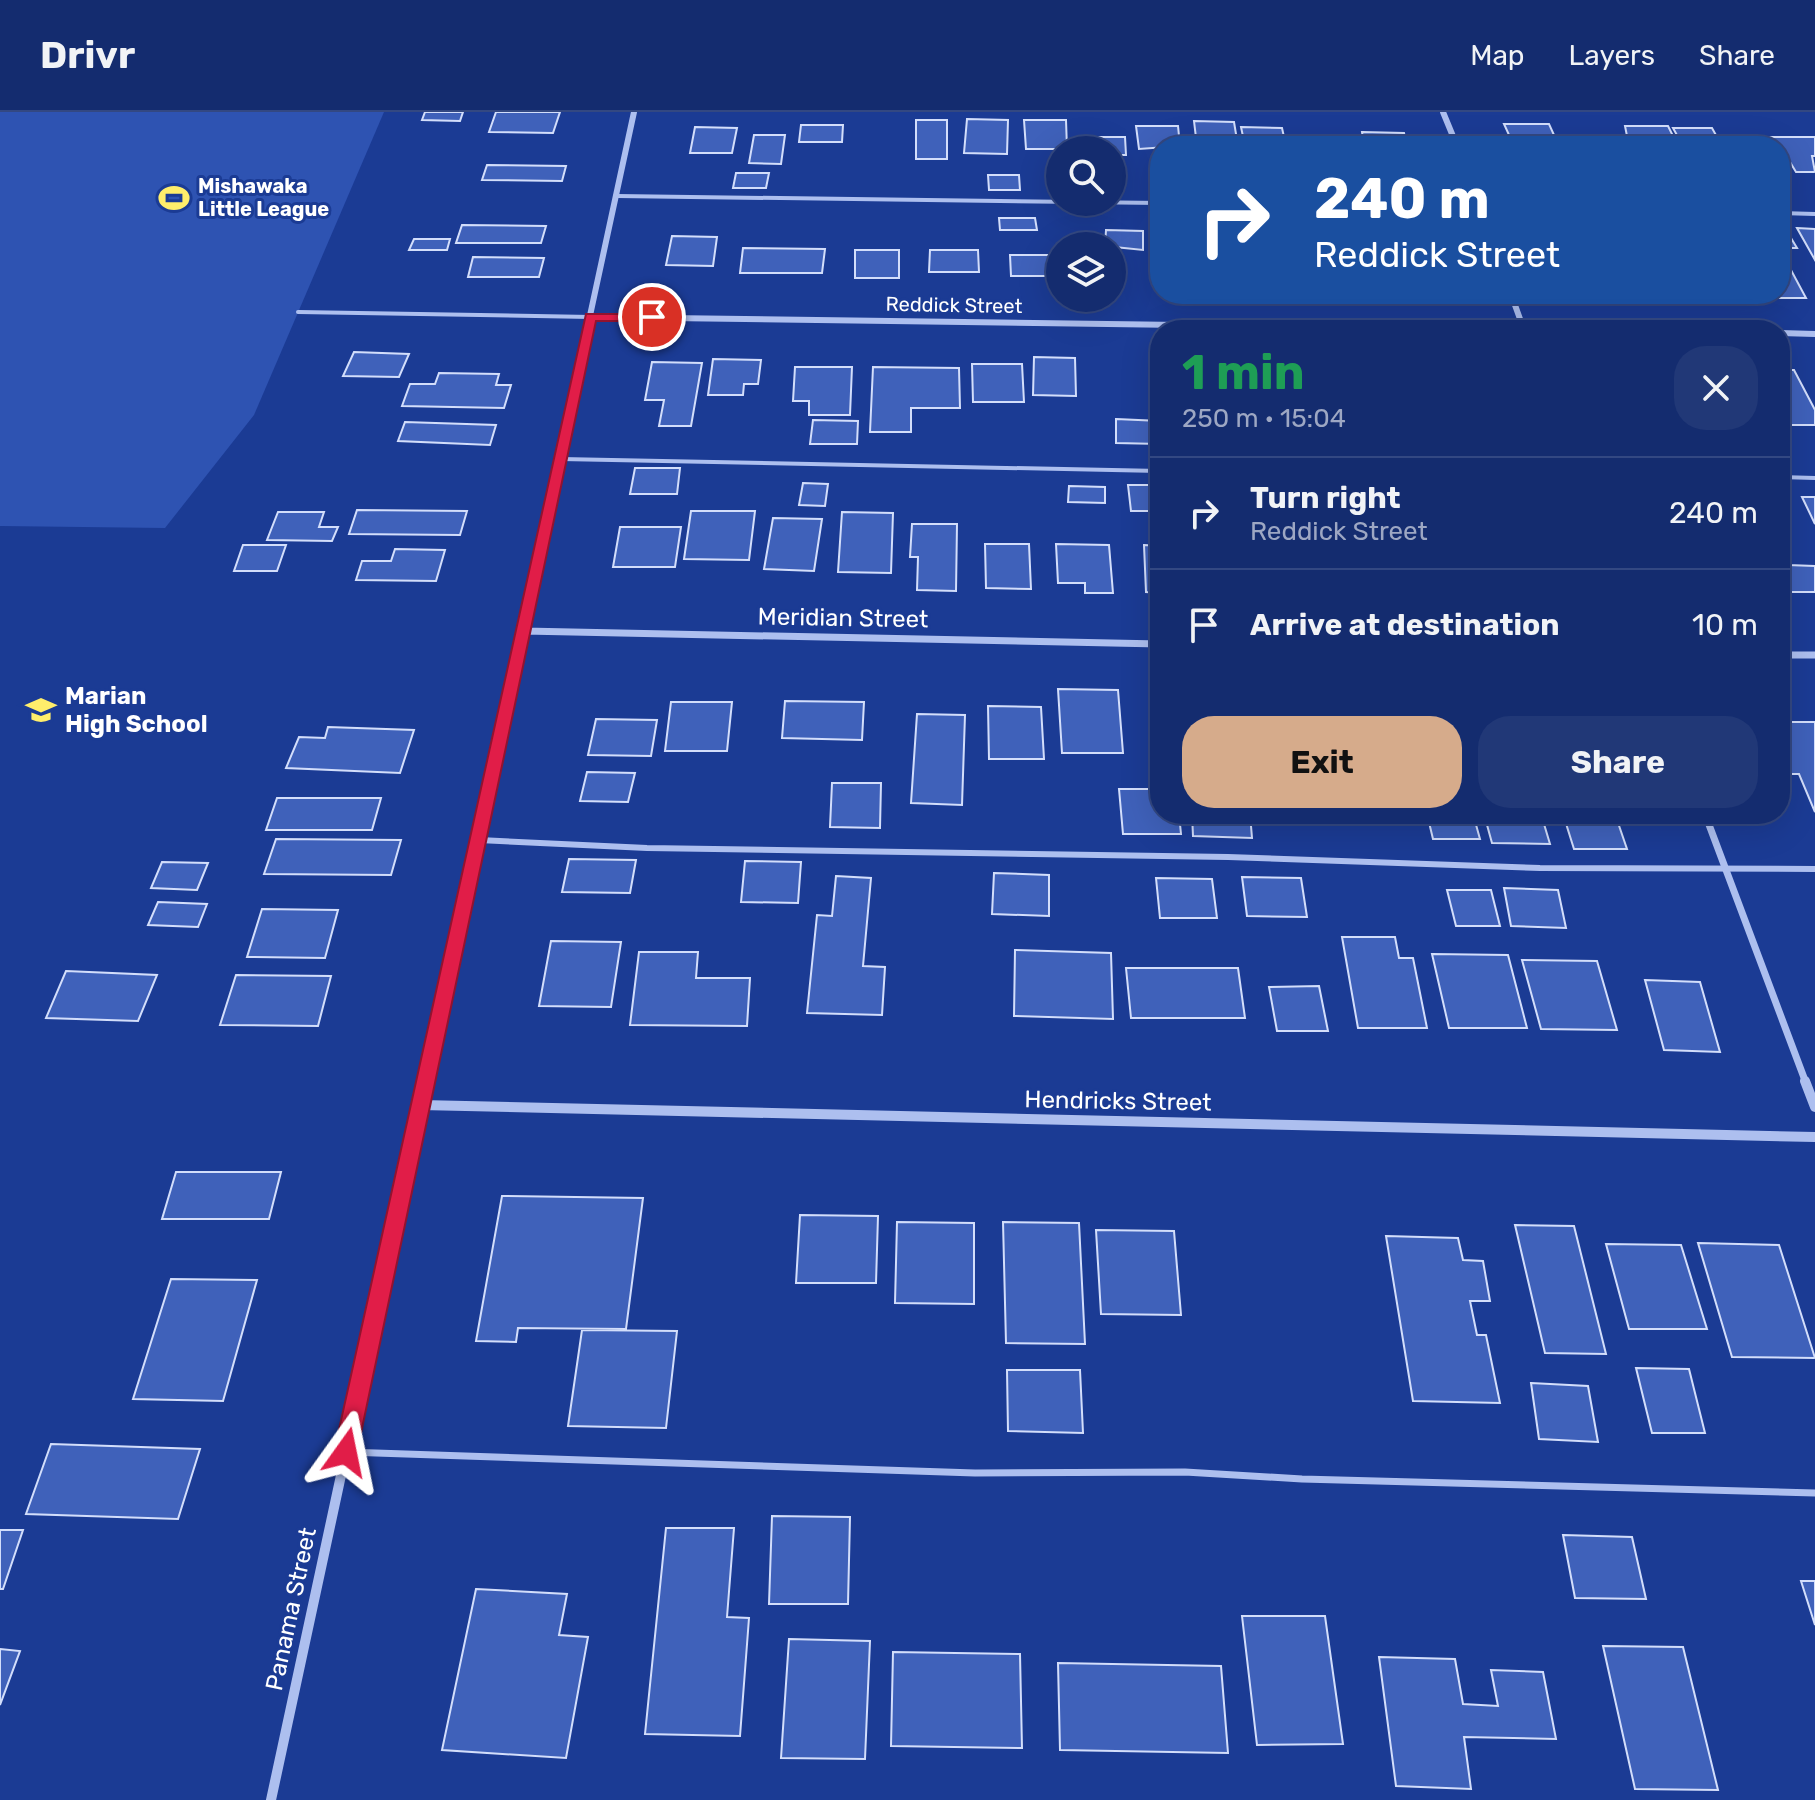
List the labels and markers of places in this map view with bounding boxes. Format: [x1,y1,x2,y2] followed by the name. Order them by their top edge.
[198,174,329,221] place label: Mishawaka Little League
[157,181,191,215] sports icon: Mishawaka Little League
[618,283,686,351] pin
[65,682,208,738] place label: Marian High School
[24,693,58,727] school or university icon: Marian High School

